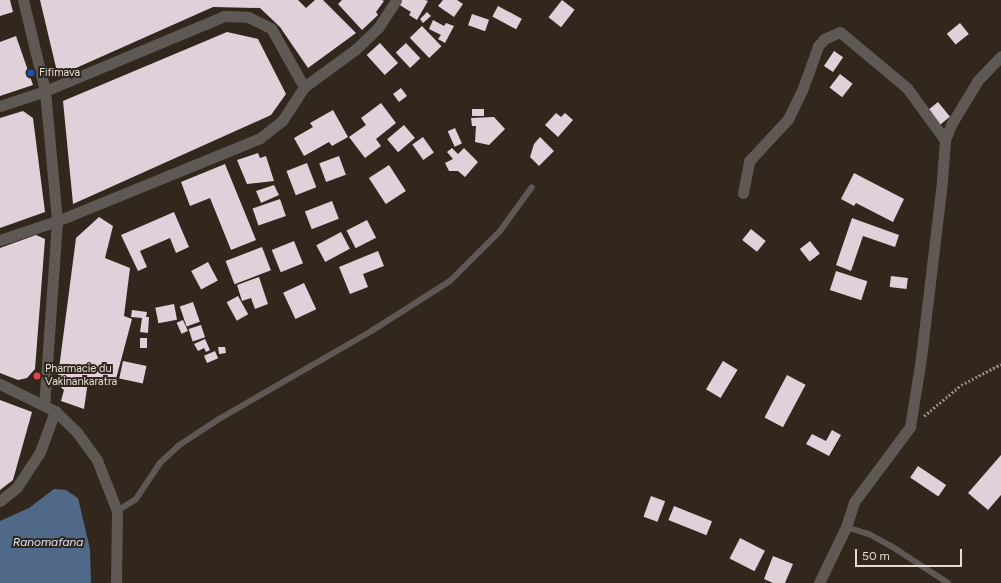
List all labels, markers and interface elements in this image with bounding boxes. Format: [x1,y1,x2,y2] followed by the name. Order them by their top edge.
[39,66,80,80] place label: Fifimava
[26,68,36,78] marker: Fifimava
[45,363,117,389] place label: Pharmacie du Vakinankaratra
[32,371,42,381] marker: Pharmacie du Vakinankaratra
[13,536,83,550] water label: Ranomafana
[857,541,964,567] scale bar
[862,549,890,563] text: 50 m

